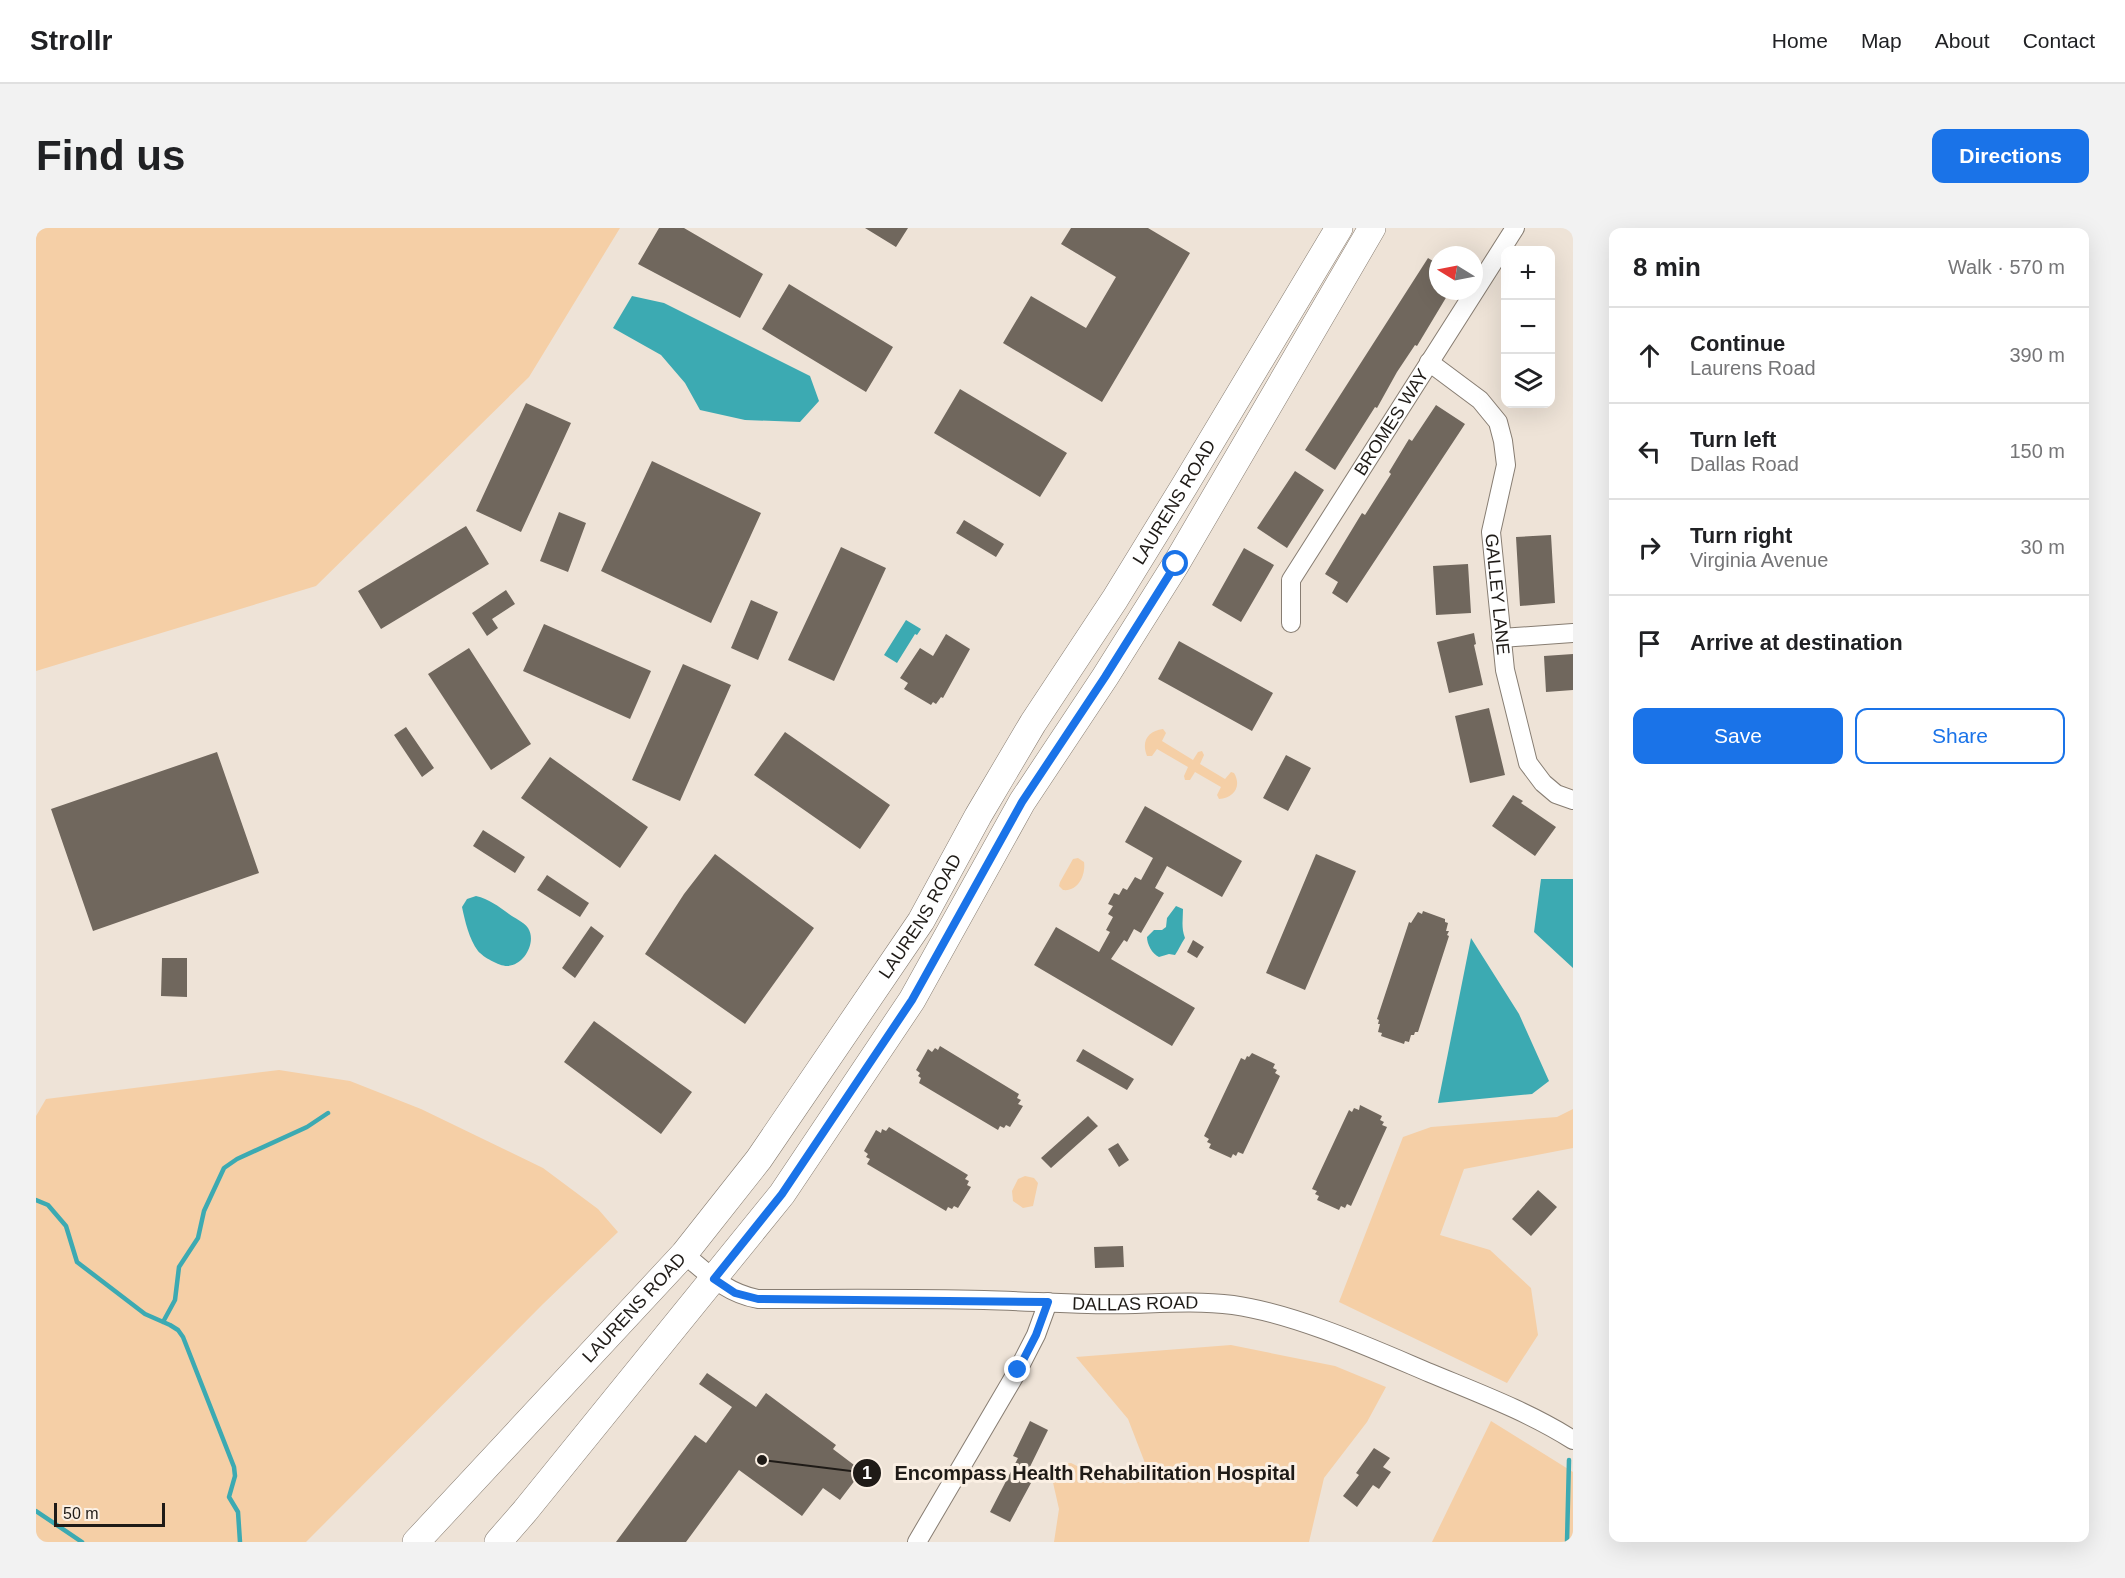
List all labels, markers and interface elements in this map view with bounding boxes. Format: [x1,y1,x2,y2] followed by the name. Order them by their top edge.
[30,25,112,56] text: Strollr
[1772,29,1828,52] text: Home
[1861,29,1902,52] text: Map
[1935,29,1990,52] text: About
[2023,29,2095,52] text: Contact
[1932,129,2089,183] button: Directions
[36,132,185,179] text: Find us
[1429,246,1483,300] north arrow
[1501,246,1555,408] map controls
[1501,246,1555,300] button: +
[1633,252,1701,282] text: 8 min
[1948,256,2065,278] text: Walk · 570 m
[1501,300,1555,354] button: −
[1690,331,1785,356] text: Continue
[1633,339,1666,372] icon: ahead
[2009,344,2065,366] text: 390 m
[1501,354,1555,408] button: layers
[1690,357,1816,379] text: Laurens Road
[1350,365,1433,479] street label: BROMES WAY
[1690,427,1776,452] text: Turn left
[1633,435,1666,468] icon: left
[1129,436,1220,568] street label: LAURENS ROAD
[2009,440,2065,462] text: 150 m
[1690,453,1799,475] text: Dallas Road
[1690,523,1792,548] text: Turn right
[1633,531,1666,564] icon: right
[1481,533,1513,656] street label: GALLEY LANE
[2021,536,2065,558] text: 30 m
[1690,549,1828,571] text: Virginia Avenue
[1162,550,1188,576] route start
[1633,627,1666,660] icon: arrive
[1690,630,1903,655] text: Arrive at destination
[1633,708,1843,764] button: Save
[1855,708,2065,764] button: Share
[875,851,965,982] street label: LAURENS ROAD
[578,1249,690,1367] street label: LAURENS ROAD
[1072,1292,1198,1314] street label: DALLAS ROAD
[1004,1356,1030,1382] route end
[852,1454,1308,1492] callout: Encompass Health Rehabilitation Hospital
[894,1462,1296,1484] text: Encompass Health Rehabilitation Hospital
[862,1463,872,1483] text: 1
[54,1500,165,1528] scale bar
[63,1505,99,1522] text: 50 m

